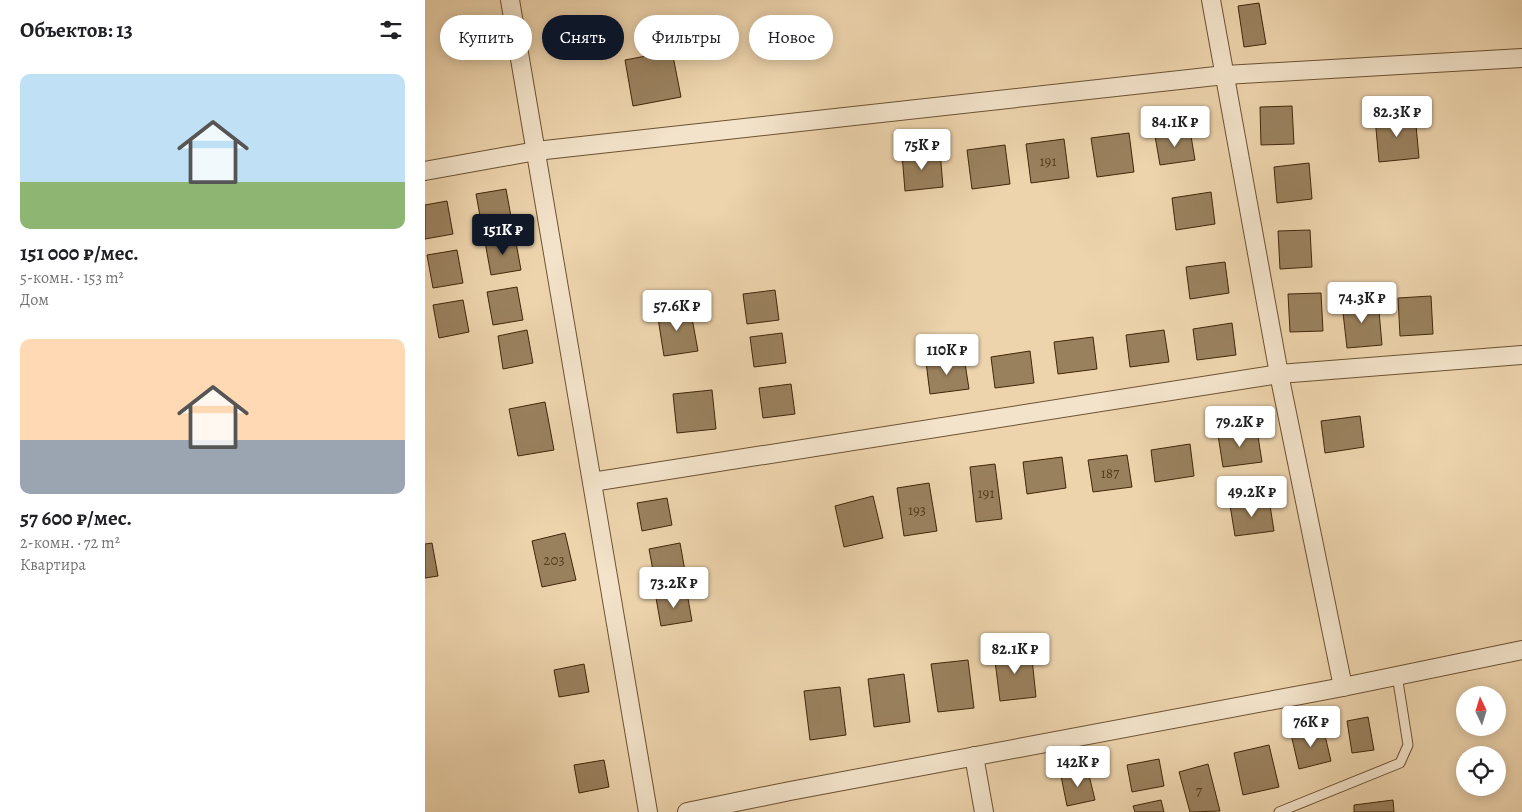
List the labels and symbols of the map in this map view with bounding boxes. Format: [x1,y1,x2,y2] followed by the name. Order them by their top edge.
[1351,96,1443,138] pin: 82.3K ₽
[1129,106,1221,148] pin: 84.1K ₽
[887,128,957,171] pin: 75K ₽
[1039,151,1057,171] house number: 191
[462,214,544,256] pin: 151K ₽
[1316,282,1408,324] pin: 74.3K ₽
[631,290,723,332] pin: 57.6K ₽
[906,334,988,376] pin: 110K ₽
[1194,406,1286,448] pin: 79.2K ₽
[1101,463,1120,483] house number: 187
[1206,476,1298,518] pin: 49.2K ₽
[977,483,995,503] house number: 191
[908,500,926,520] house number: 193
[543,550,565,570] house number: 203
[628,566,720,609] pin: 73.2K ₽
[969,632,1061,675] pin: 82.1K ₽
[1456,686,1506,736] north arrow
[1276,706,1346,748] pin: 76K ₽
[1037,746,1119,788] pin: 142K ₽
[1196,781,1203,801] house number: 7

